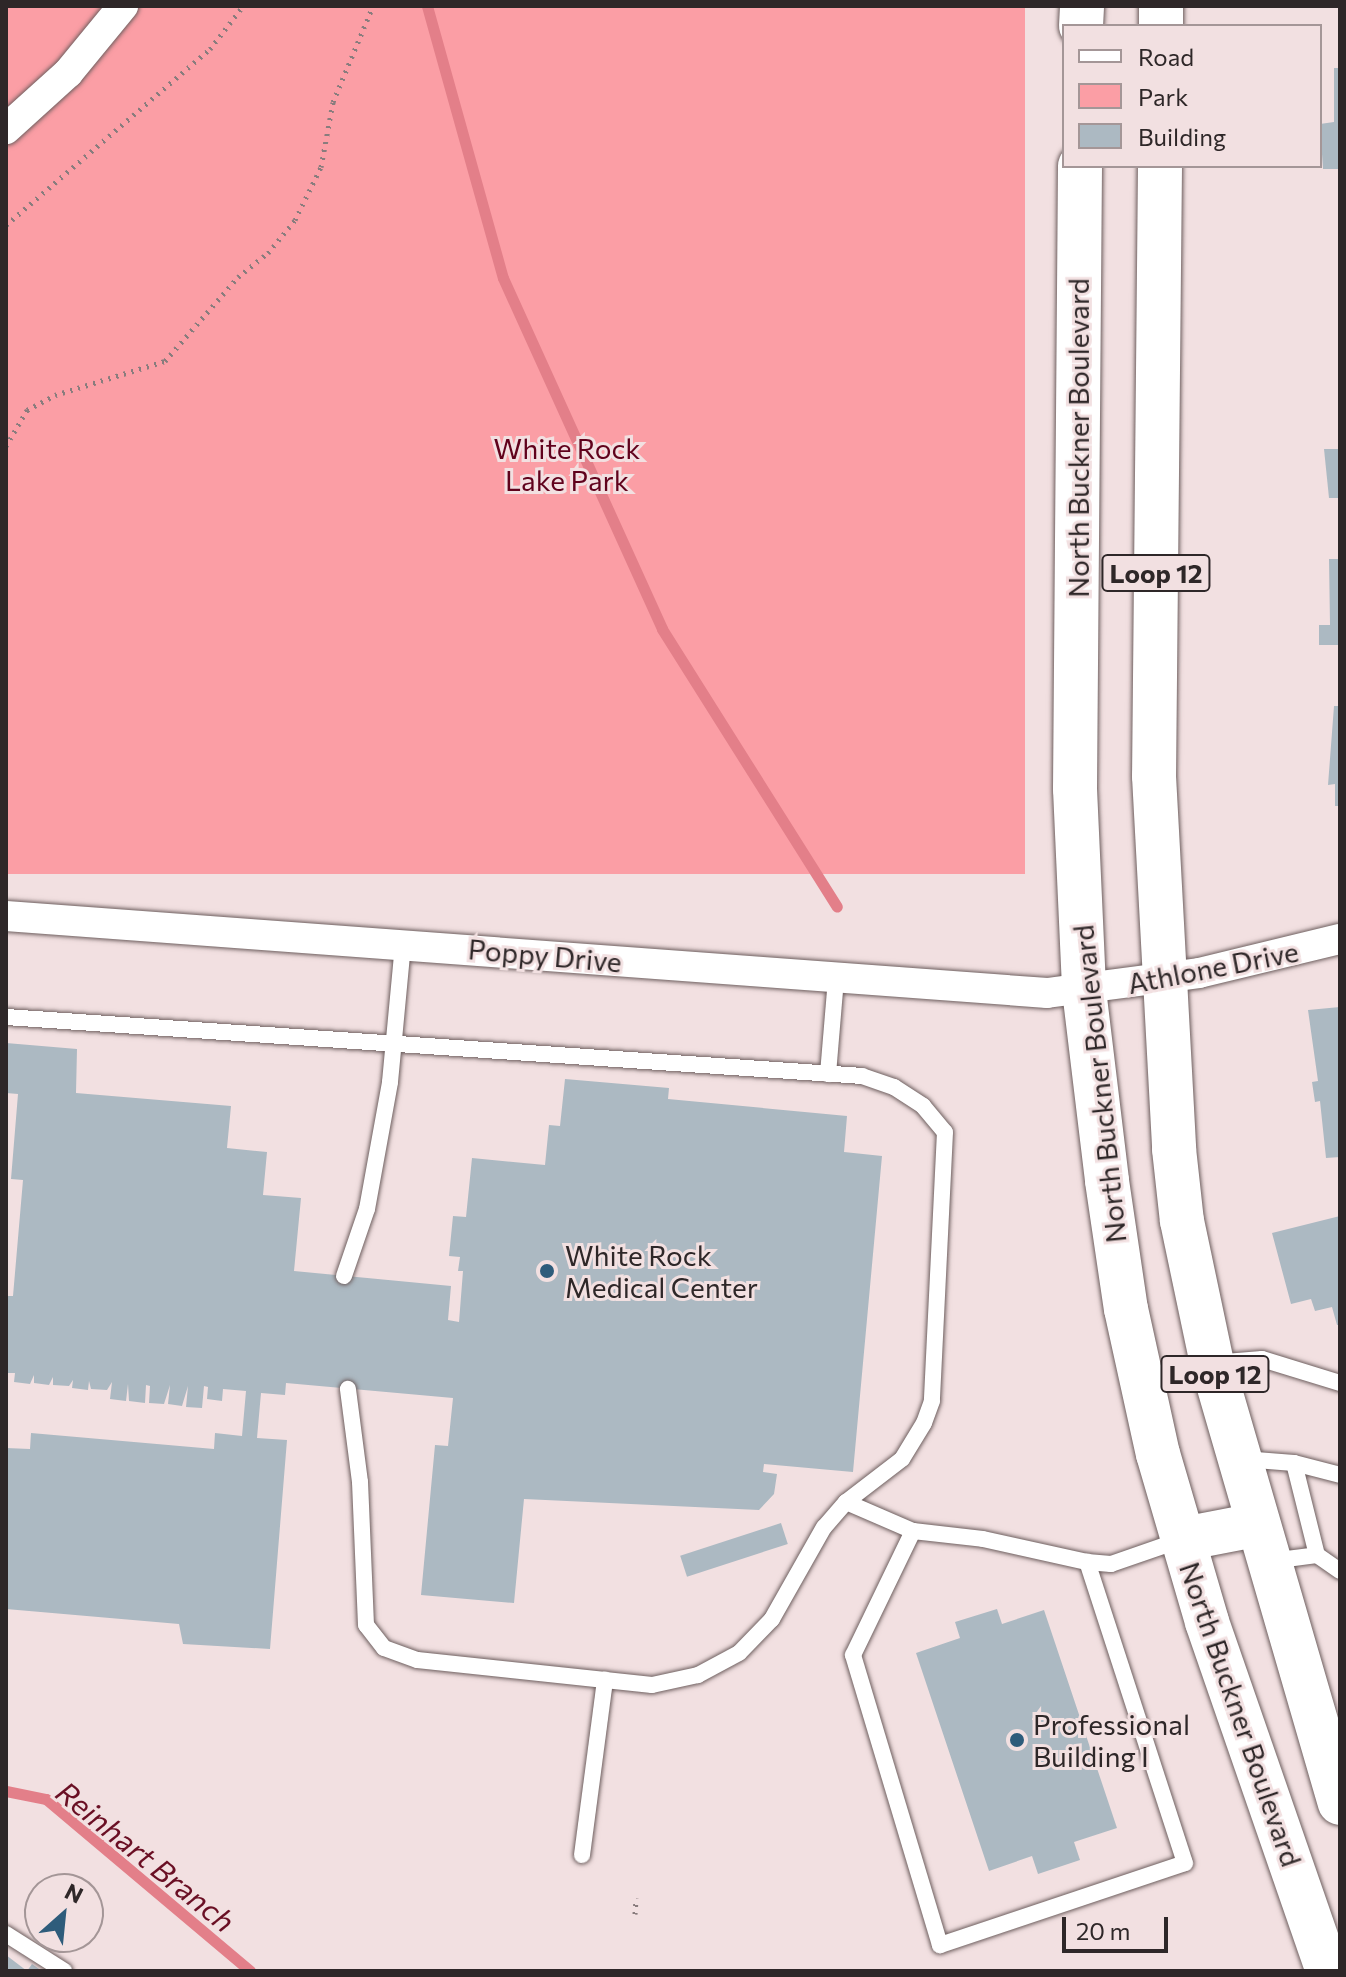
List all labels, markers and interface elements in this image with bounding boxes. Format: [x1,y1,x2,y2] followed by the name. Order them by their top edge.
[1062,24,1322,168] legend
[1138,42,1194,71] text: Road
[1138,82,1188,111] text: Park
[1138,122,1226,151] text: Building
[1061,278,1095,598] street label: North Buckner Boulevard
[494,431,640,497] park label: White Rock Lake Park
[1100,551,1212,595] road number: Loop 12
[1066,923,1132,1245] street label: North Buckner Boulevard
[467,932,623,978] street label: Poppy Drive
[1125,934,1301,1000] street label: Athlone Drive
[565,1238,758,1304] place label: White Rock Medical Center
[536,1260,558,1282] marker: White Rock Medical Center
[1159,1352,1271,1396] road number: Loop 12
[1173,1557,1309,1871] street label: North Buckner Boulevard
[1033,1707,1190,1773] place label: Professional Building I
[1008,1731,1026,1749] marker: Professional Building I
[50,1773,242,1939] water label: Reinhart Branch
[24,1873,104,1953] north arrow
[61,1877,88,1909] text: N
[1066,1901,1172,1951] scale bar
[1076,1916,1130,1945] text: 20 m

